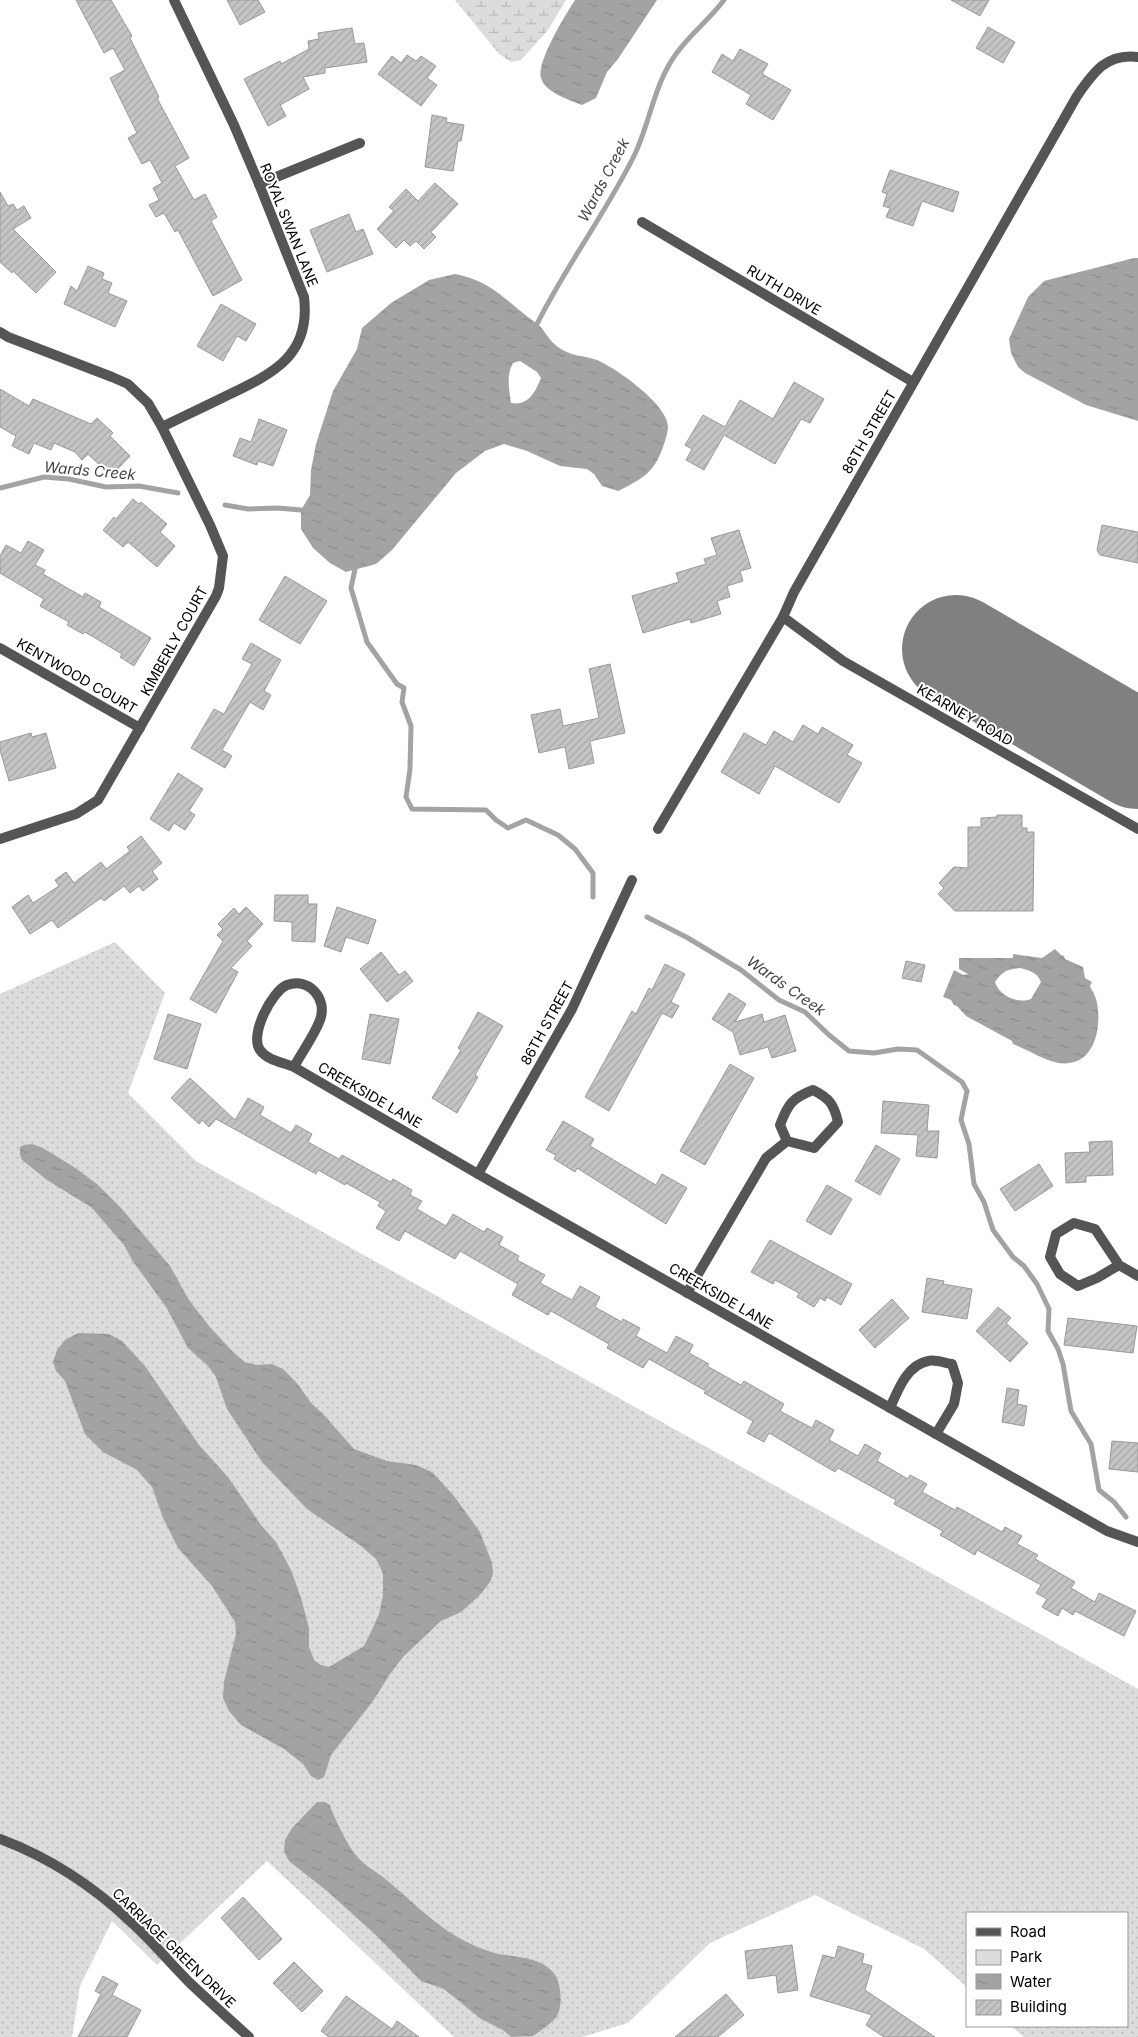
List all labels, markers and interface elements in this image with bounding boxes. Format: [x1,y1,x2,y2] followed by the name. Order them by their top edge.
[574,134,634,225] water label: Wards Creek
[257,160,322,289] street label: ROYAL SWAN LANE
[744,261,825,318] street label: RUTH DRIVE
[838,387,899,477] street label: 86TH STREET
[43,457,137,484] water label: Wards Creek
[136,583,211,699] street label: KIMBERLY COURT
[14,634,140,717] street label: KENTWOOD COURT
[914,680,1016,749] street label: KEARNEY ROAD
[743,951,830,1020] water label: Wards Creek
[516,978,577,1068] street label: 86TH STREET
[315,1058,425,1131] street label: CREEKSIDE LANE
[666,1259,776,1332] street label: CREEKSIDE LANE
[109,1884,240,2011] street label: CARRIAGE GREEN DRIVE
[966,1912,1128,2027] legend
[1010,1922,1046,1941] text: Road
[1010,1947,1043,1966] text: Park
[1010,1972,1052,1991] text: Water
[1010,1997,1067,2016] text: Building

